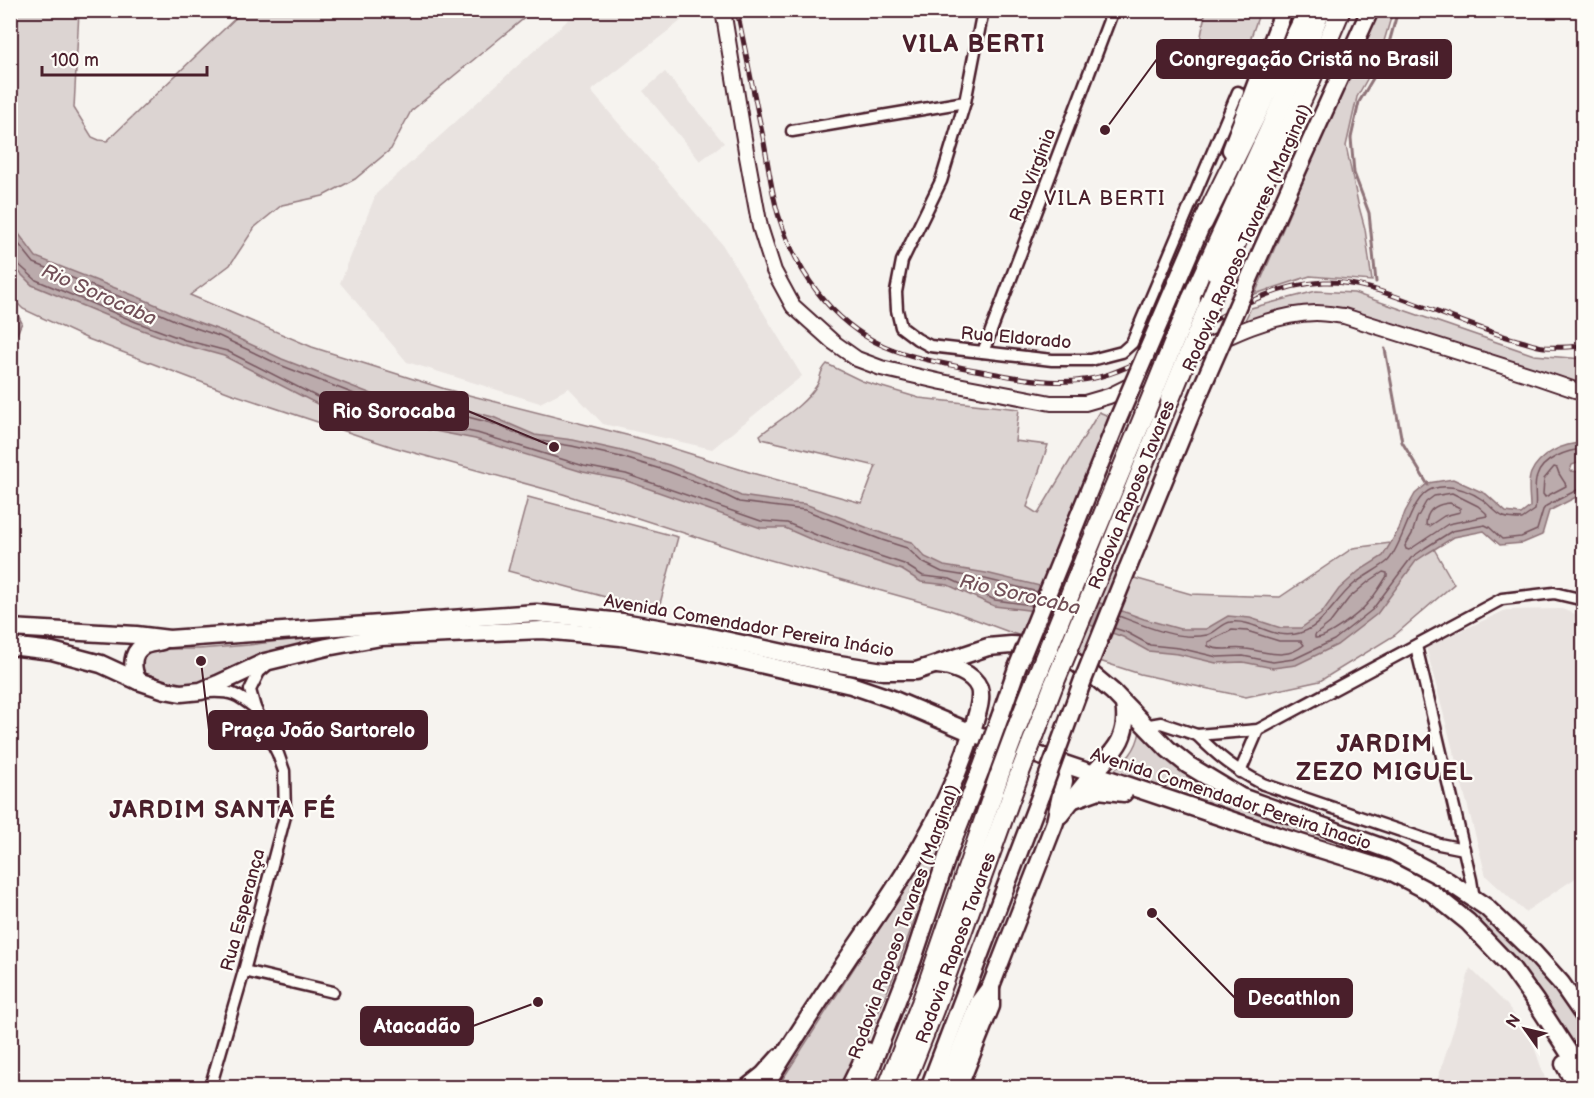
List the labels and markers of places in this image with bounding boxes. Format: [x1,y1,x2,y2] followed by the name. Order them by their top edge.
[1157,40,1451,78] callout: Congregação Cristã no Brasil
[320,392,468,430] callout: Rio Sorocaba
[209,711,427,749] callout: Praça João Sartorelo
[1235,979,1352,1017] callout: Decathlon
[361,1007,473,1045] callout: Atacadão

